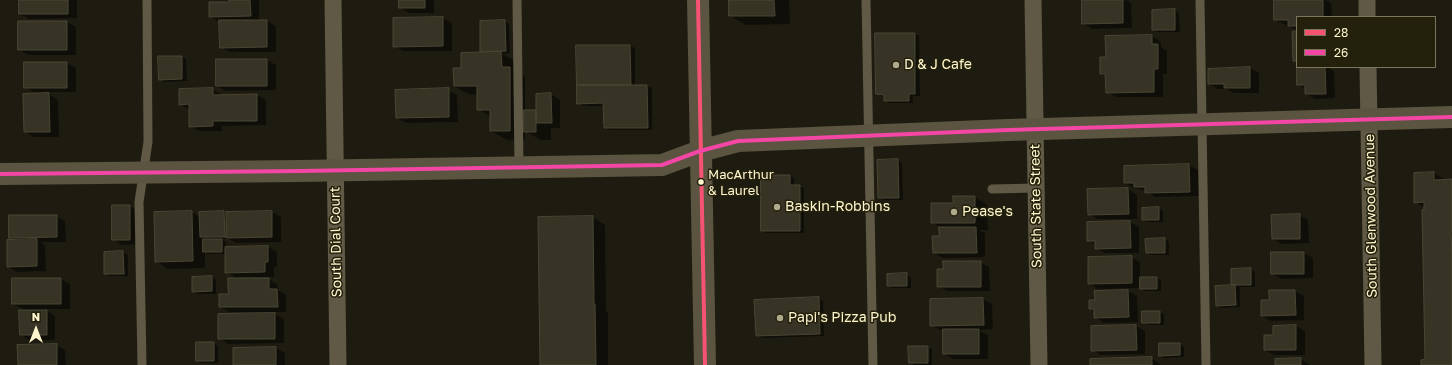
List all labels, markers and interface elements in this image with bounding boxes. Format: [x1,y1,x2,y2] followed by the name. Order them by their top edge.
[1296,16,1436,68] legend
[1334,25,1348,40] text: 28
[1334,45,1348,60] text: 26
[904,57,972,73] place label: D & J Cafe
[891,60,901,70] marker: D & J Cafe
[1361,134,1381,298] street label: South Glenwood Avenue
[1027,144,1045,268] street label: South State Street
[708,167,774,198] place label: MacArthur & Laurel
[696,177,706,187] marker: MacArthur & Laurel
[327,187,345,297] street label: South Dial Court
[785,199,890,215] place label: Baskin-Robbins
[772,202,782,212] marker: Baskin-Robbins
[962,204,1013,220] place label: Pease's
[949,207,959,217] marker: Pease's
[16,309,56,349] north arrow
[32,310,40,323] text: N
[788,310,896,326] place label: Papi's Pizza Pub
[775,313,785,323] marker: Papi's Pizza Pub

